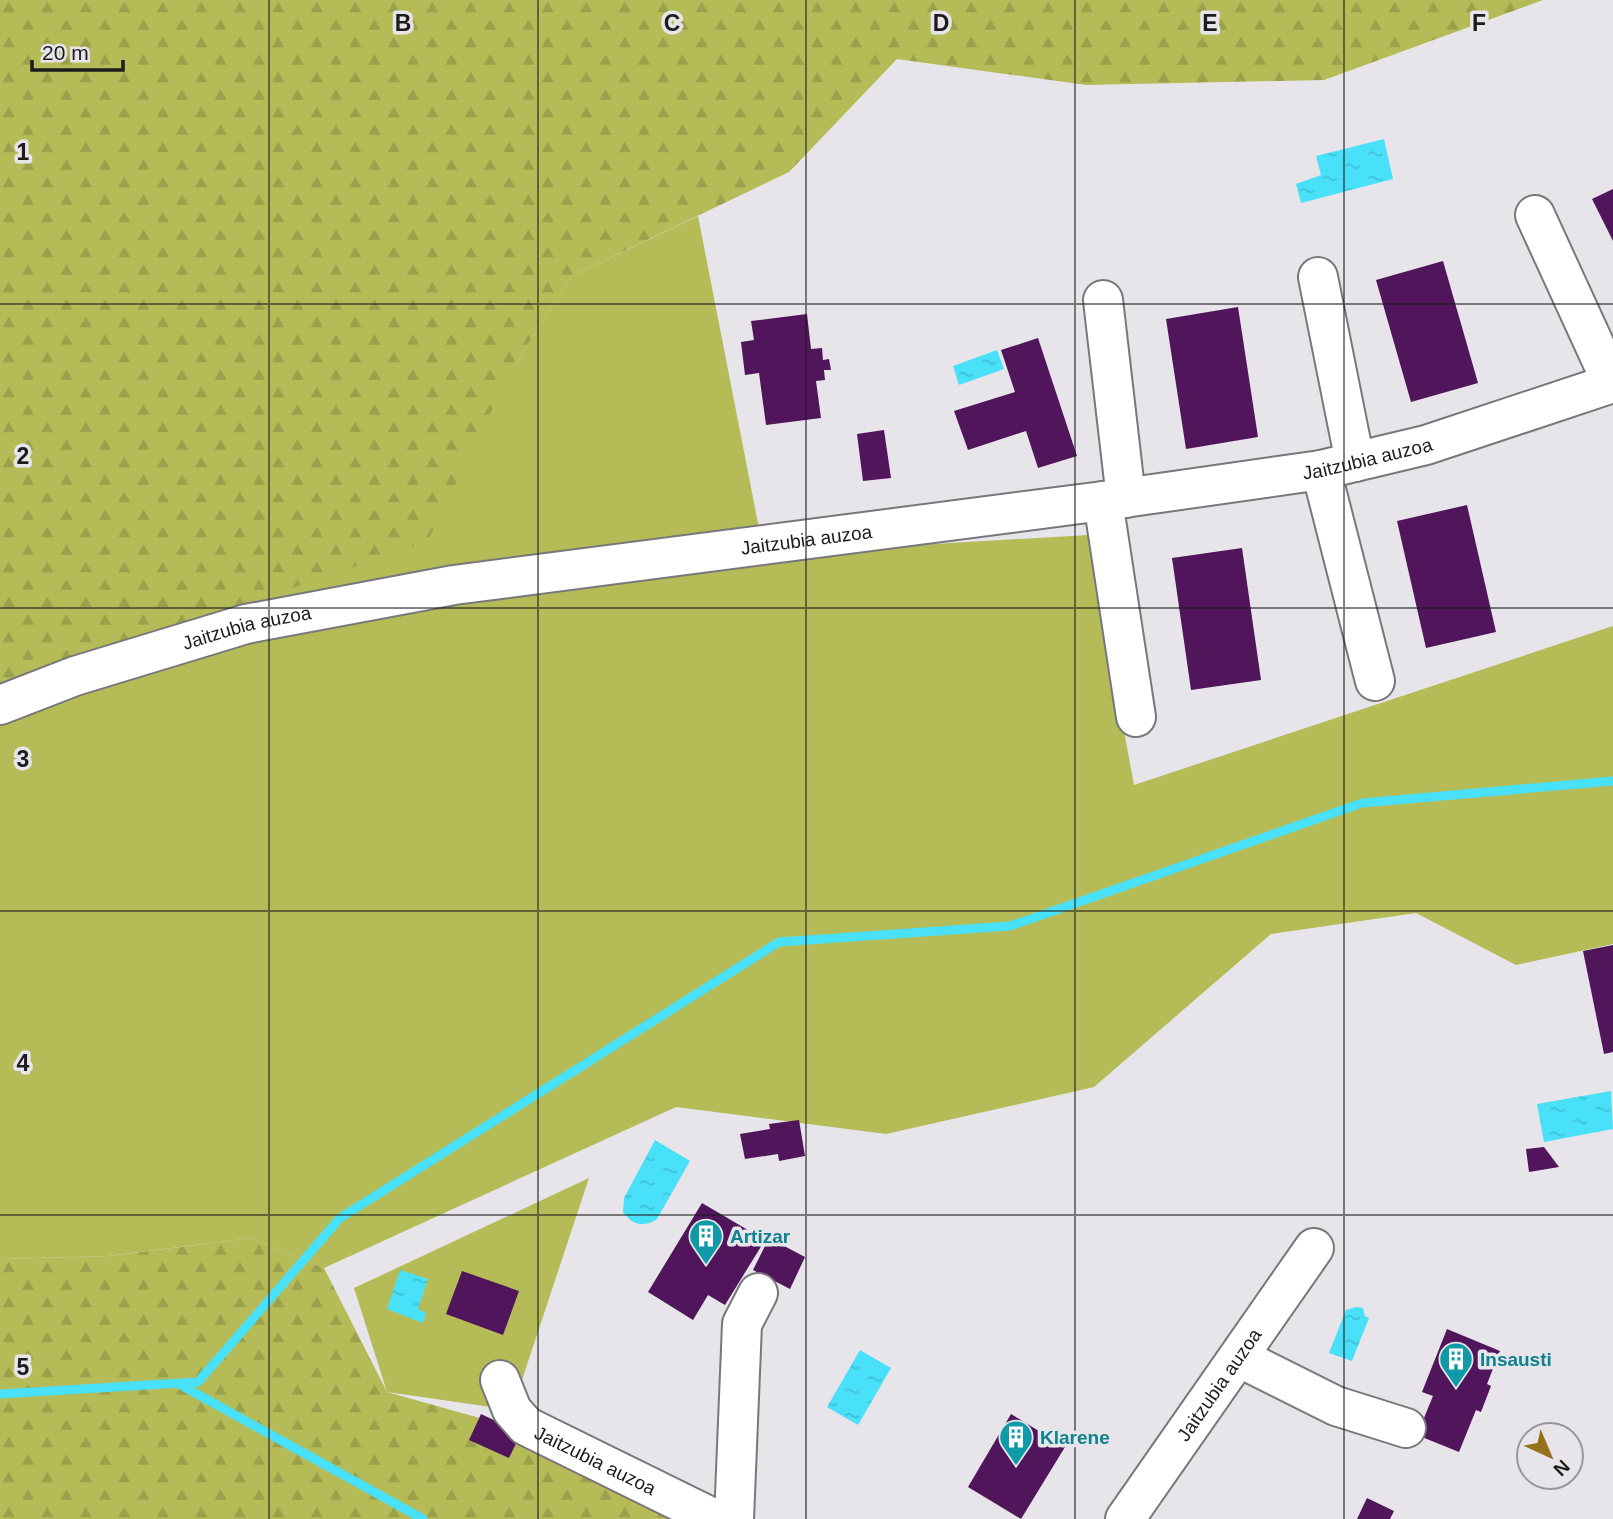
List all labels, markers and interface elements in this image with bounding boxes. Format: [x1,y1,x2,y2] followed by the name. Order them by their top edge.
[395,10,411,36] text: B
[664,10,680,36] text: C
[933,10,949,36] text: D
[1202,10,1218,36] text: E
[1472,10,1486,36] text: F
[32,28,122,72] scale bar
[42,41,89,64] text: 20 m
[17,139,30,165] text: 1
[1301,434,1435,483] street label: Jaitzubia auzoa
[17,443,29,469] text: 2
[739,521,874,559] street label: Jaitzubia auzoa
[180,602,313,654] street label: Jaitzubia auzoa
[17,746,29,772] text: 3
[17,1050,30,1076] text: 4
[687,1217,725,1266] building icon: Artizar
[730,1226,791,1247] place label: Artizar
[1173,1324,1266,1445] street label: Jaitzubia auzoa
[1437,1340,1475,1389] building icon: Insausti
[1480,1349,1552,1370] place label: Insausti
[17,1354,30,1380] text: 5
[997,1418,1035,1467] building icon: Klarene
[1515,1421,1585,1491] north arrow
[531,1422,660,1499] street label: Jaitzubia auzoa
[1040,1427,1110,1448] place label: Klarene
[1549,1456,1574,1480] text: N

